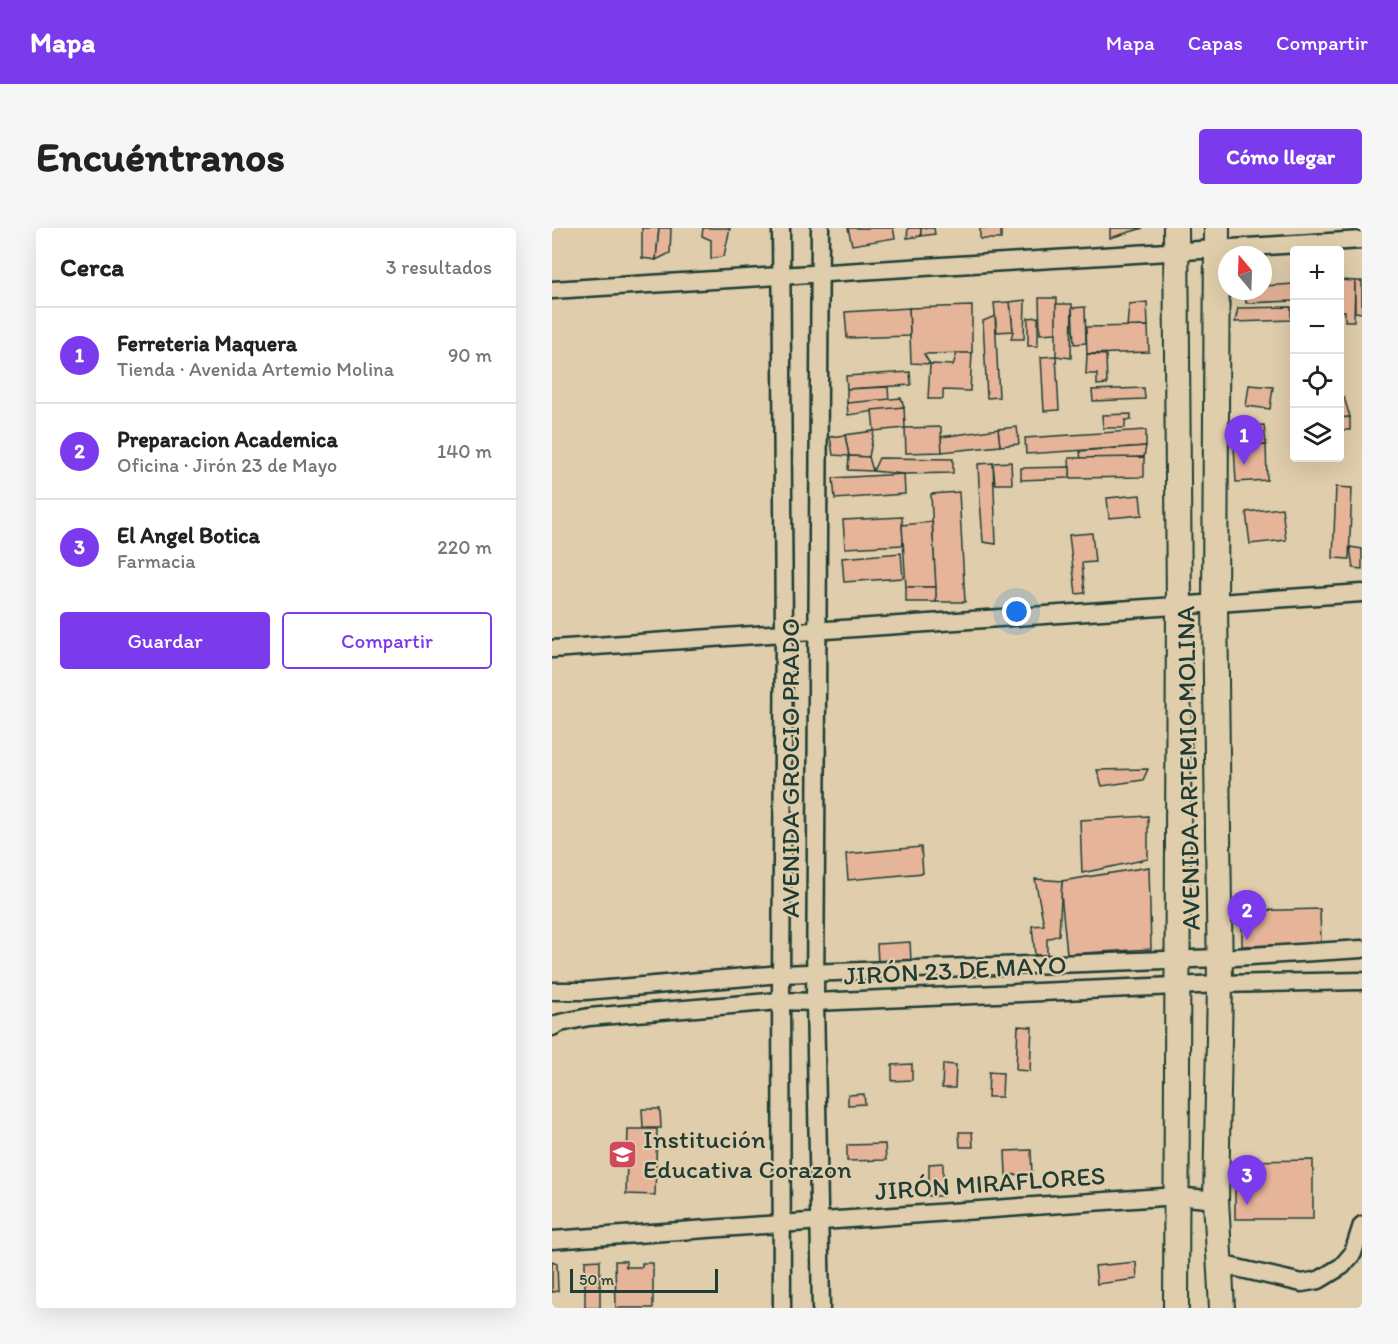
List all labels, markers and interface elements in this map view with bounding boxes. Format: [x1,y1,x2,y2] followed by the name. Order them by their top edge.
[30,25,95,59] text: Mapa
[1106,30,1155,55] text: Mapa
[1188,30,1243,55] text: Capas
[1276,30,1368,55] text: Compartir
[1199,129,1362,184] button: Cómo llegar
[36,131,285,182] text: Encuéntranos
[1218,246,1272,300] north arrow
[1290,246,1344,462] map controls
[1290,246,1344,300] button: +
[60,251,124,283] text: Cerca
[386,255,492,279] text: 3 resultados
[1290,300,1344,354] button: −
[117,330,297,357] text: Ferreteria Maquera
[75,343,84,367] text: 1
[448,343,492,367] text: 90 m
[1290,354,1344,408] button: locate
[117,357,394,381] text: Tienda · Avenida Artemio Molina
[1290,408,1344,462] button: layers
[1224,416,1264,465] pin: 1
[117,426,338,453] text: Preparacion Academica
[74,439,85,463] text: 2
[437,439,492,463] text: 140 m
[117,453,337,477] text: Oficina · Jirón 23 de Mayo
[117,522,260,549] text: El Angel Botica
[74,535,85,559] text: 3
[437,535,492,559] text: 220 m
[117,549,196,573] text: Farmacia
[1002,597,1031,626] your location
[1169,605,1207,931] street label: AVENIDA ARTEMIO MOLINA
[60,612,270,669] button: Guardar
[282,612,492,669] button: Compartir
[774,618,806,918] street label: AVENIDA GROCIO PRADO
[1228,890,1266,940] pin: 2
[843,948,1067,992] street label: JIRÓN 23 DE MAYO
[643,1123,852,1185] place label: Institución Educativa Corazon
[606,1138,638,1170] school or university icon: Institución Educativa Corazon
[1228,1156,1266,1205] pin: 3
[874,1159,1106,1207] street label: JIRÓN MIRAFLORES
[570,1266,718,1294] scale bar
[579,1270,614,1289] text: 50 m

